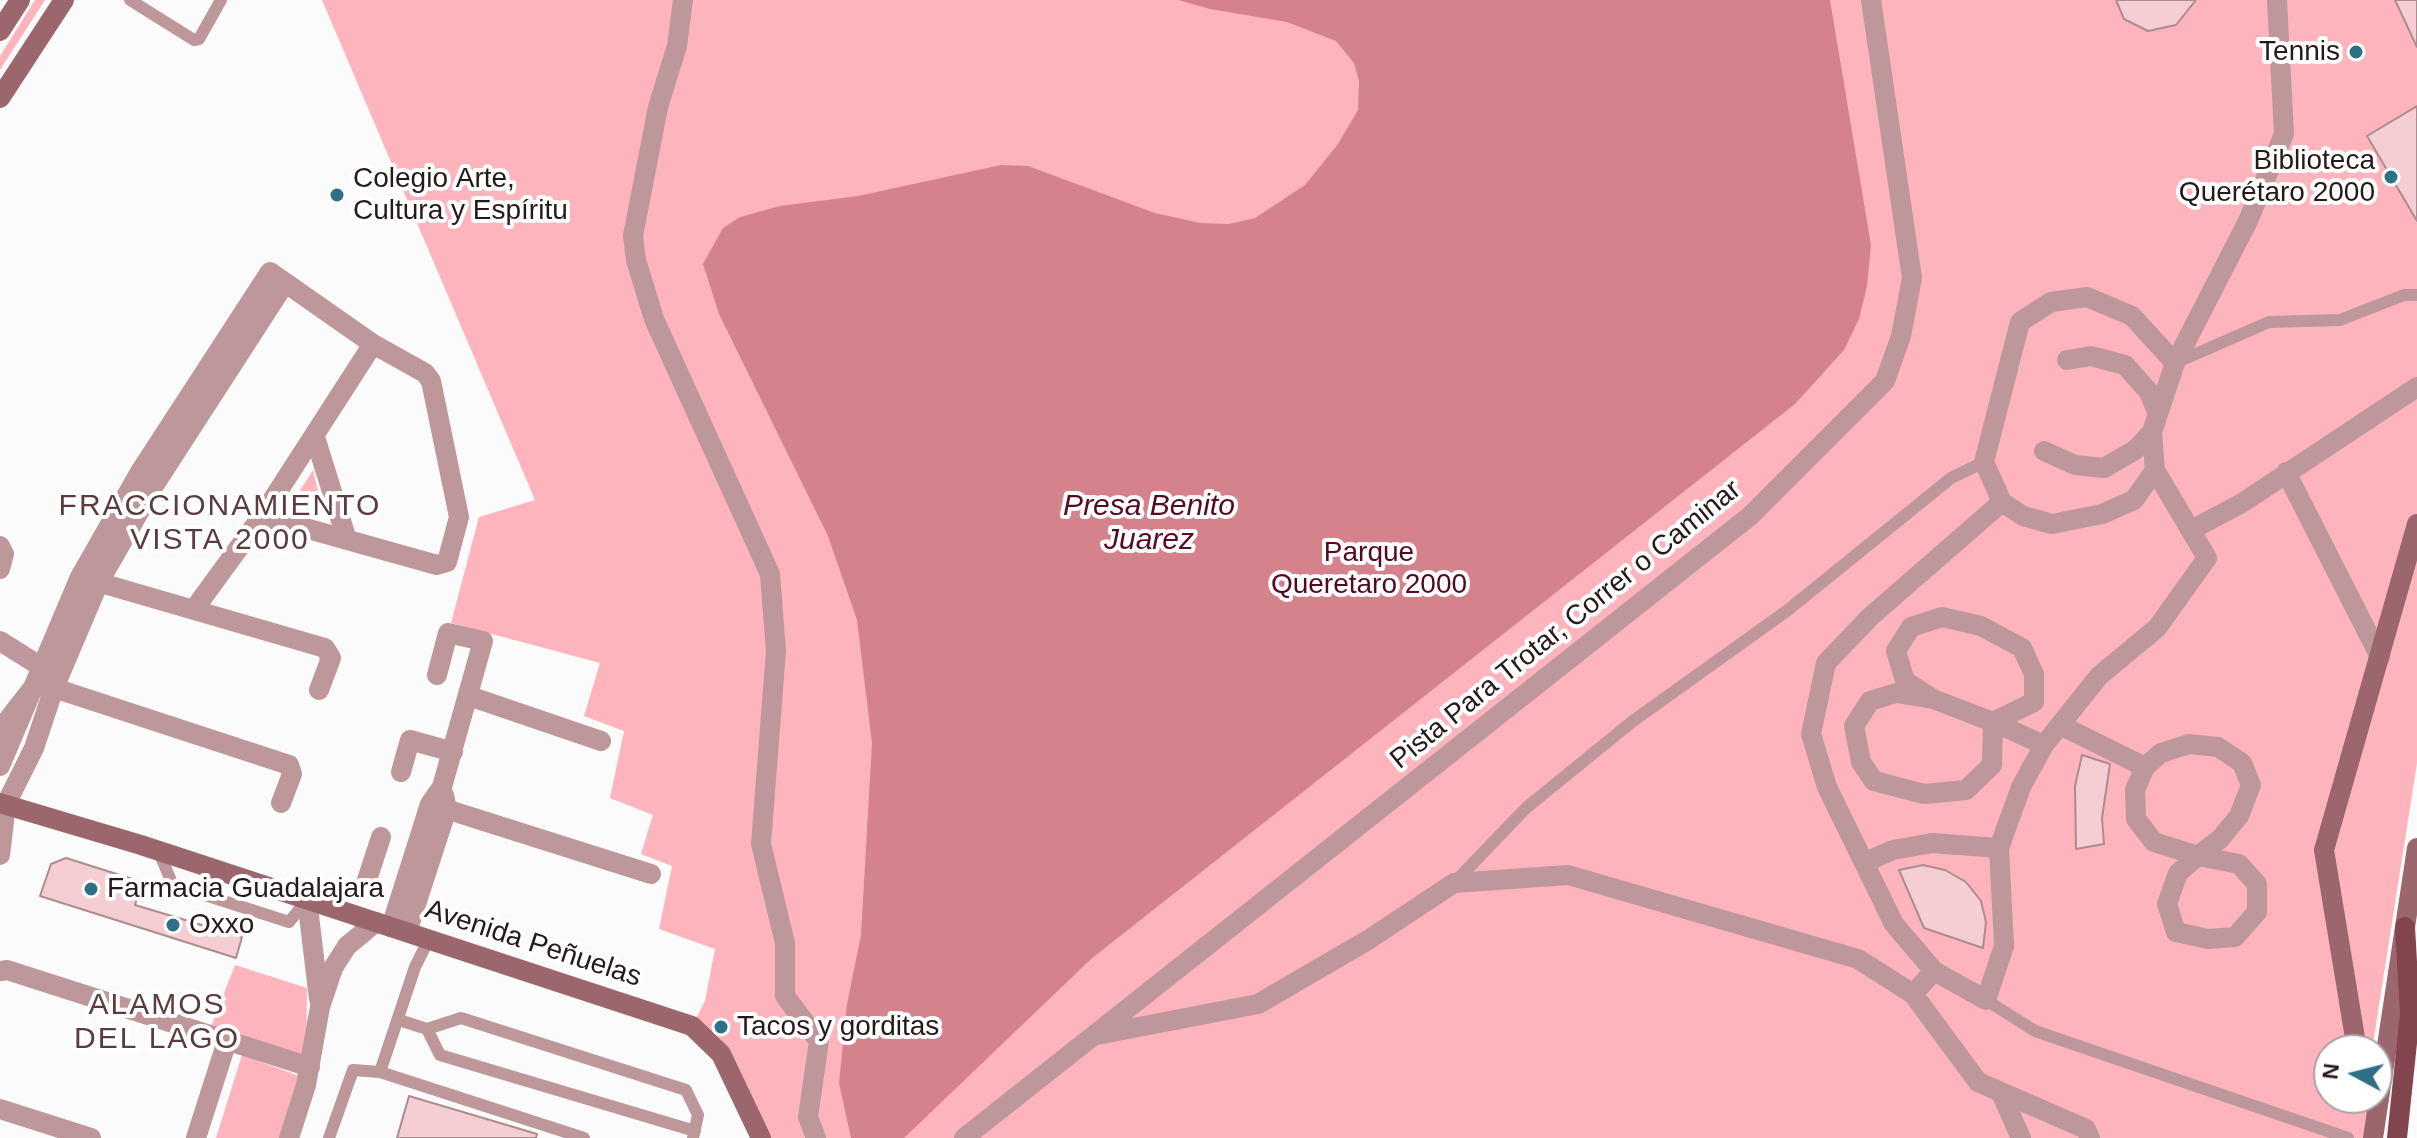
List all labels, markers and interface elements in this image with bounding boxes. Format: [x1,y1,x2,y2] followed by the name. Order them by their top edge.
[2259,35,2340,69] place label: Tennis
[2347,43,2365,61] marker: Tennis
[2179,144,2375,210] place label: Biblioteca Querétaro 2000
[353,162,568,228] place label: Colegio Arte, Cultura y Espíritu
[2382,168,2400,186] marker: Biblioteca Querétaro 2000
[328,186,346,204] marker: Colegio Arte, Cultura y Espíritu
[1384,473,1748,777] street label: Pista Para Trotar, Correr o Caminar
[59,489,381,560] district label: FRACCIONAMIENTO VISTA 2000
[1063,489,1235,560] water label: Presa Benito Juarez
[1271,536,1467,602] park label: Parque Queretaro 2000
[107,872,384,906] place label: Farmacia Guadalajara
[82,880,100,898] marker: Farmacia Guadalajara
[421,893,645,995] street label: Avenida Peñuelas
[189,908,254,942] place label: Oxxo
[164,916,182,934] marker: Oxxo
[74,988,240,1058] district label: ALAMOS DEL LAGO
[737,1010,939,1044] place label: Tacos y gorditas
[712,1018,730,1036] marker: Tacos y gorditas
[2313,1034,2393,1114] north arrow
[2317,1062,2344,1081] text: N

